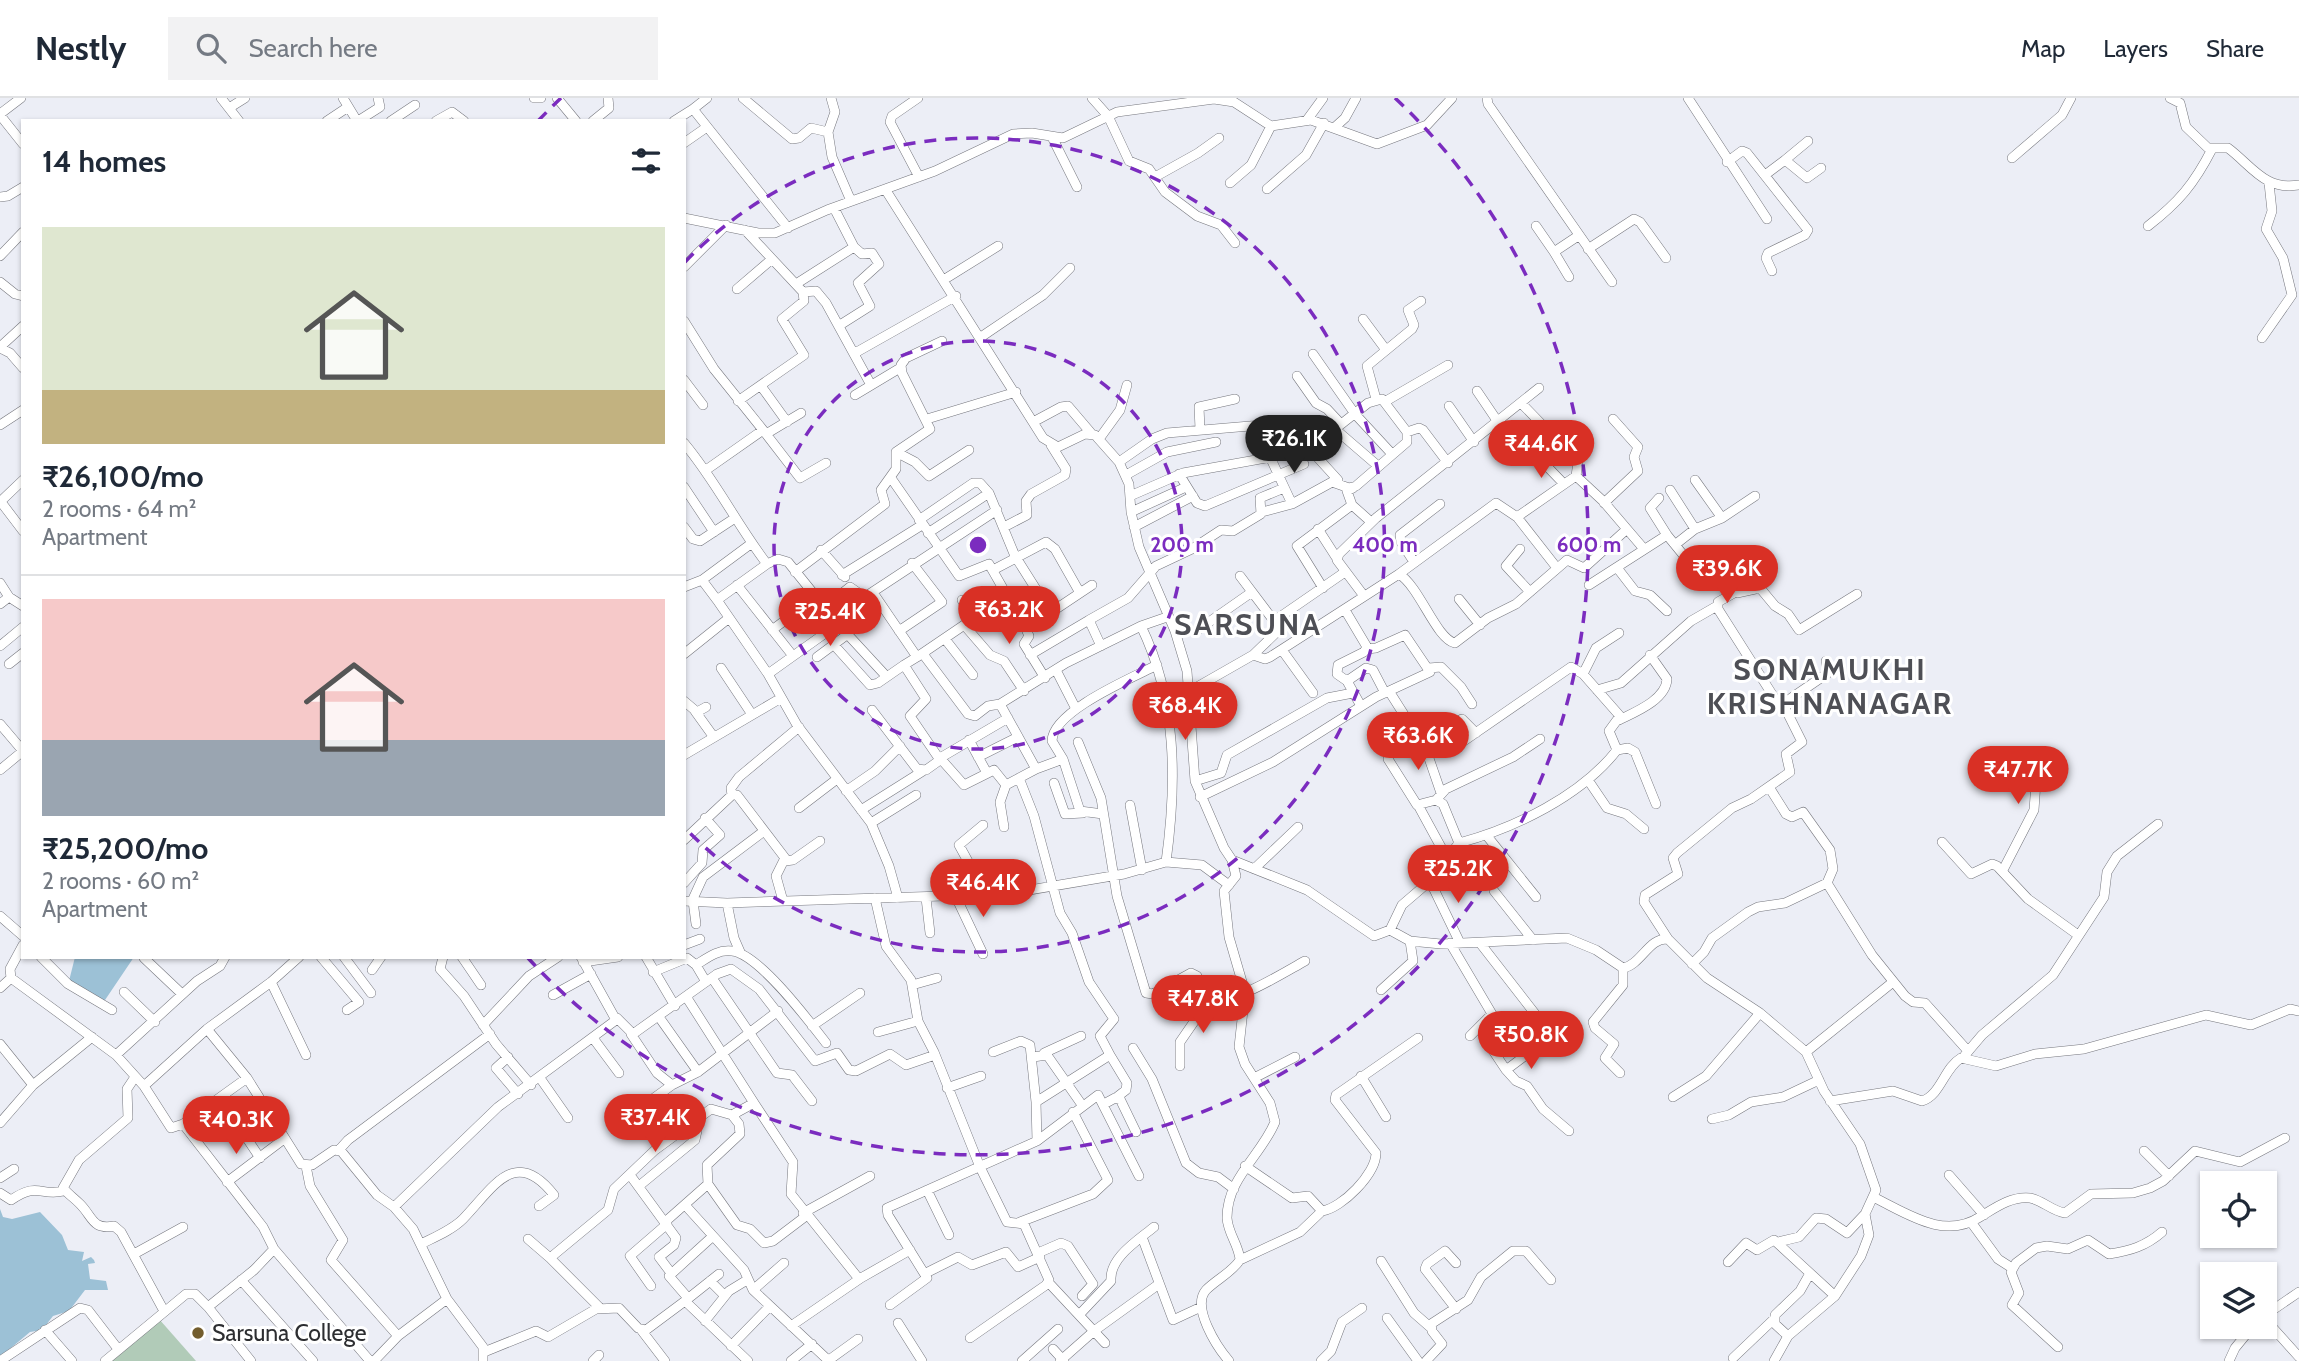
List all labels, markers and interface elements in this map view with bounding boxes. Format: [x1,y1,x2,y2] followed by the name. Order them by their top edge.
[168,17,658,80] search box
[35,28,126,68] text: Nestly
[192,29,230,67] icon: search
[248,32,378,64] text: Search here
[2021,34,2065,63] text: Map
[2103,34,2168,63] text: Layers
[2206,34,2264,63] text: Share
[627,142,665,180] icon: filters
[42,143,166,180] text: 14 homes
[291,272,417,398] icon: home
[1237,416,1351,475] pin: ₹26.1K
[1484,420,1598,480] pin: ₹44.6K
[1261,424,1327,452] text: ₹26.1K
[1504,429,1578,457] text: ₹44.6K
[42,458,204,495] text: ₹26,100/mo
[42,495,196,523] text: 2 rooms · 64 m²
[42,523,147,551] text: Apartment
[1150,532,1214,557] text: 200 m
[1352,532,1418,557] text: 400 m
[1557,532,1621,557] text: 600 m
[966,533,990,557] centre of rings
[1670,546,1784,605] pin: ₹39.6K
[1692,554,1762,582] text: ₹39.6K
[952,587,1066,646] pin: ₹63.2K
[773,588,887,648] pin: ₹25.4K
[974,595,1044,623] text: ₹63.2K
[795,597,865,625] text: ₹25.4K
[1174,606,1322,643] district label: SARSUNA
[291,644,417,770] icon: home
[1707,651,1953,722] district label: SONAMUKHI KRISHNANAGAR
[1128,682,1242,742] pin: ₹68.4K
[1148,691,1222,719] text: ₹68.4K
[1361,712,1475,772] pin: ₹63.6K
[1383,721,1453,749] text: ₹63.6K
[1961,746,2075,806] pin: ₹47.7K
[1984,755,2053,783] text: ₹47.7K
[42,830,208,867] text: ₹25,200/mo
[1401,846,1515,905] pin: ₹25.2K
[1424,854,1492,882] text: ₹25.2K
[926,860,1040,919] pin: ₹46.4K
[42,867,199,895] text: 2 rooms · 60 m²
[946,868,1020,896] text: ₹46.4K
[42,895,147,923] text: Apartment
[1146,976,1260,1035] pin: ₹47.8K
[1167,984,1239,1012] text: ₹47.8K
[1474,1012,1588,1071] pin: ₹50.8K
[1494,1020,1568,1048] text: ₹50.8K
[598,1094,712,1154] pin: ₹37.4K
[179,1096,293,1156] pin: ₹40.3K
[620,1103,690,1131] text: ₹37.4K
[199,1105,273,1133] text: ₹40.3K
[2200,1171,2277,1339] map controls
[2200,1171,2277,1248] button: locate
[2200,1262,2277,1339] button: layers
[212,1319,367,1347] place label: Sarsuna College
[190,1325,206,1341] marker: Sarsuna College

